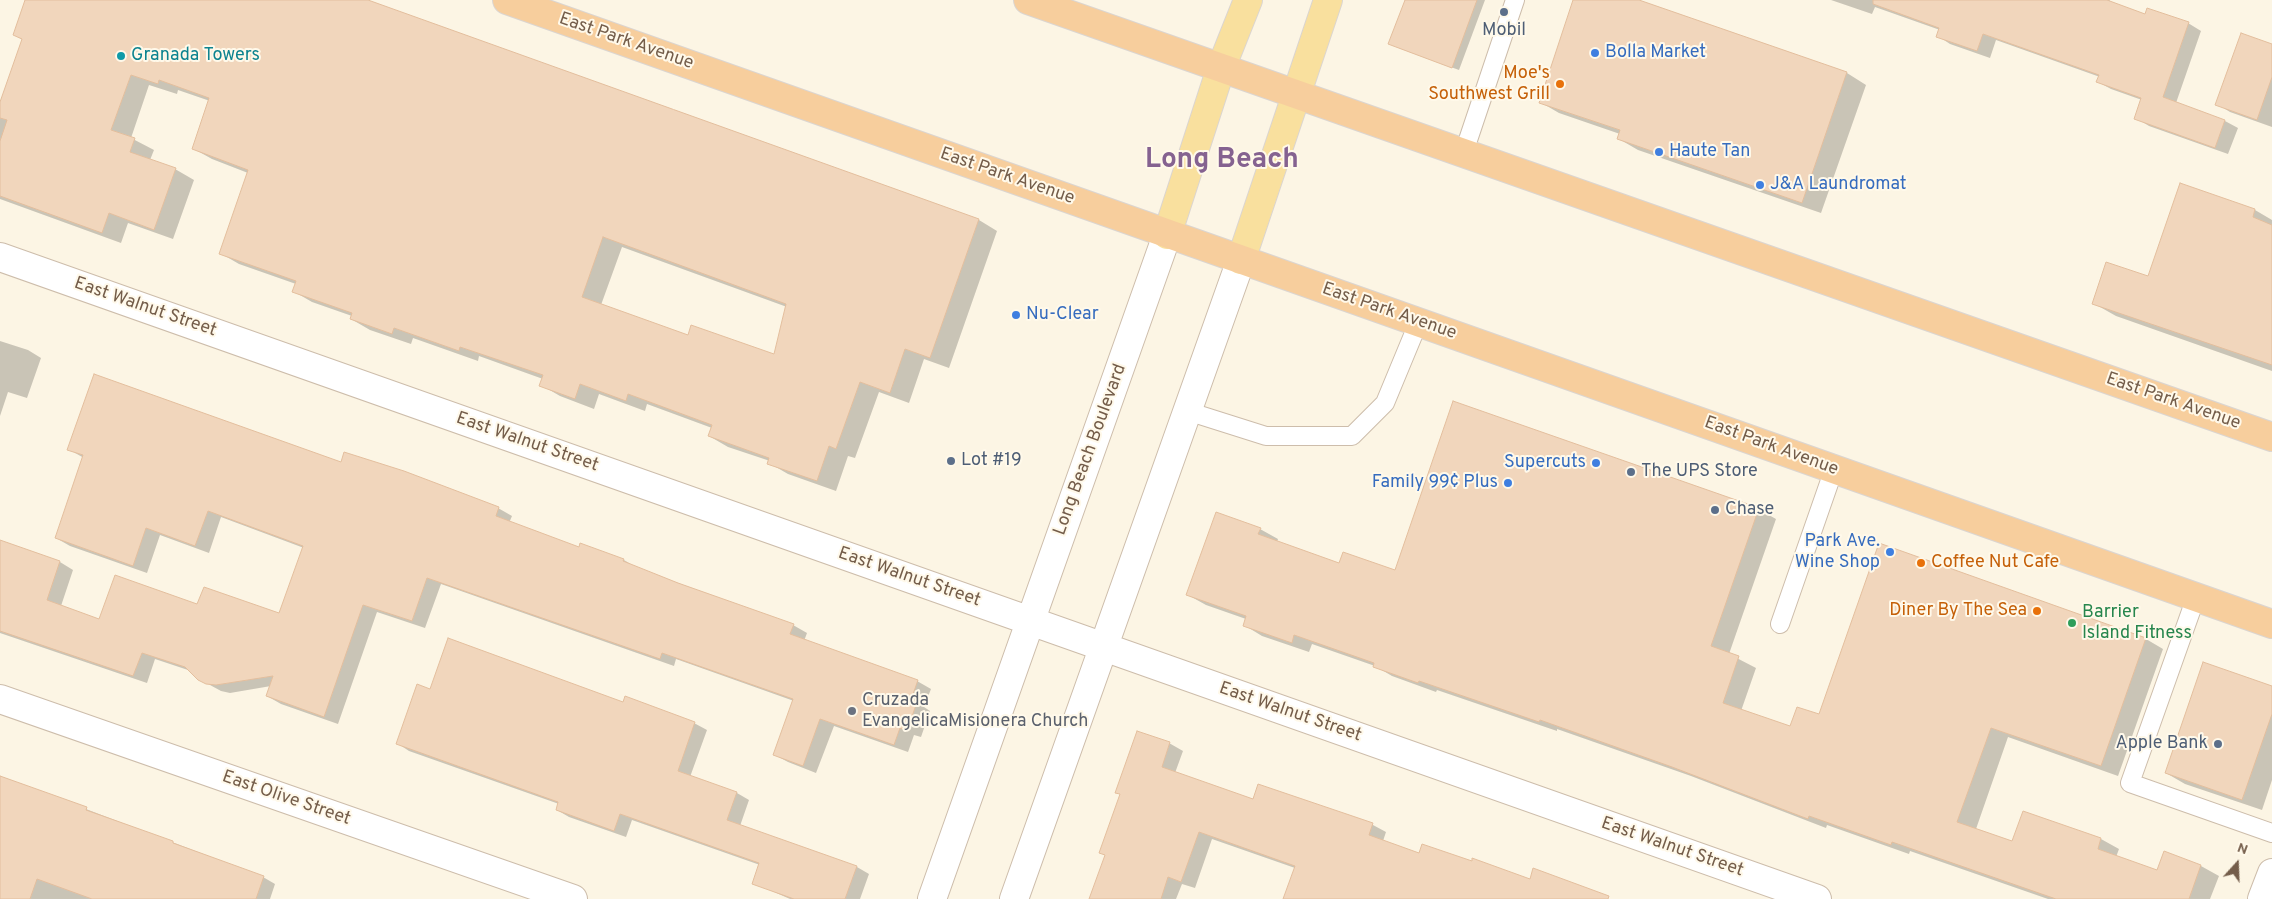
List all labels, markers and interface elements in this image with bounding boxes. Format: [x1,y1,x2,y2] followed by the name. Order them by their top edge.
[1498,6,1510,18] marker: Mobil
[556,9,696,75] street label: East Park Avenue
[1482,20,1526,42] place label: Mobil
[1605,42,1706,64] place label: Bolla Market
[131,45,260,67] place label: Granada Towers
[1589,47,1601,59] marker: Bolla Market
[115,50,127,62] marker: Granada Towers
[1428,63,1550,106] place label: Moe's Southwest Grill
[1554,78,1566,90] marker: Moe's Southwest Grill
[1669,141,1750,163] place label: Haute Tan
[937,144,1077,210] street label: East Park Avenue
[1145,144,1299,178] district label: Long Beach
[1653,146,1665,158] marker: Haute Tan
[1770,174,1907,196] place label: J&A Laundromat
[1754,179,1766,191] marker: J&A Laundromat
[71,274,219,342] street label: East Walnut Street
[1319,279,1459,345] street label: East Park Avenue
[1026,304,1099,326] place label: Nu-Clear
[1010,309,1022,321] marker: Nu-Clear
[1050,361,1132,539] street label: Long Beach Boulevard
[2103,369,2243,435] street label: East Park Avenue
[453,409,601,477] street label: East Walnut Street
[1701,413,1841,481] street label: East Park Avenue
[961,450,1022,472] place label: Lot #19
[1504,452,1586,474] place label: Supercuts
[945,455,957,467] marker: Lot #19
[1590,457,1602,469] marker: Supercuts
[1641,461,1758,483] place label: The UPS Store
[1625,466,1637,478] marker: The UPS Store
[1372,472,1498,494] place label: Family 99¢ Plus
[1502,477,1514,489] marker: Family 99¢ Plus
[1725,499,1774,521] place label: Chase
[1709,504,1721,516] marker: Chase
[1795,531,1880,574] place label: Park Ave. Wine Shop
[835,544,983,612] street label: East Walnut Street
[1884,546,1896,558] marker: Park Ave. Wine Shop
[1931,552,2059,574] place label: Coffee Nut Cafe
[1915,557,1927,569] marker: Coffee Nut Cafe
[1889,600,2027,622] place label: Diner By The Sea
[2082,602,2192,644] place label: Barrier Island Fitness
[2031,605,2043,617] marker: Diner By The Sea
[2066,617,2078,629] marker: Barrier Island Fitness
[1216,679,1364,747] street label: East Walnut Street
[862,690,1088,732] place label: Cruzada EvangelicaMisionera Church
[846,705,858,717] marker: Cruzada EvangelicaMisionera Church
[2116,733,2208,755] place label: Apple Bank
[2212,738,2224,750] marker: Apple Bank
[219,767,353,831] street label: East Olive Street
[1598,814,1746,882] street label: East Walnut Street
[2212,839,2262,889] north arrow
[2235,840,2250,859] text: N

